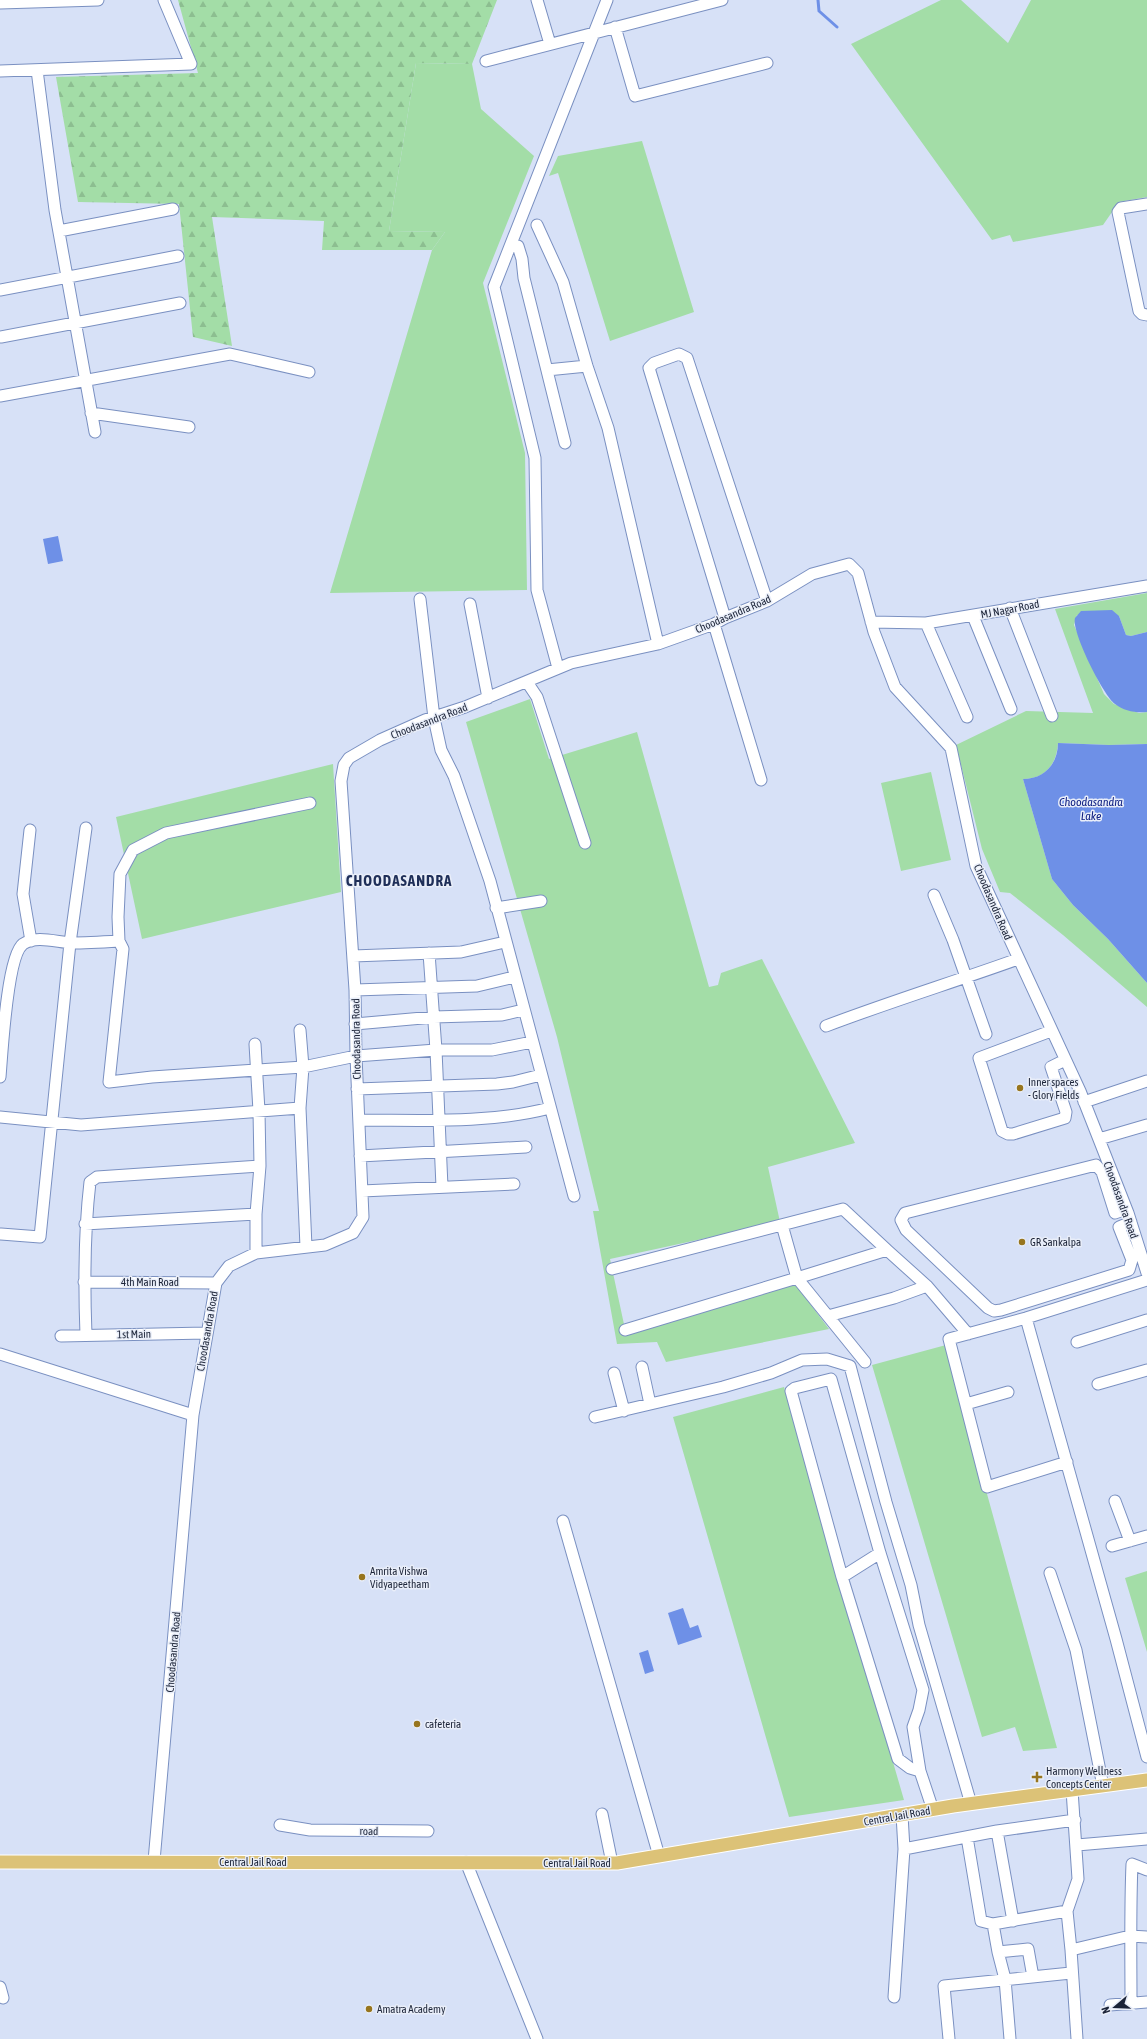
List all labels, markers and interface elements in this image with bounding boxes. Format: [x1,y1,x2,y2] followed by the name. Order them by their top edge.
[693,593,773,635] street label: Choodasandra Road
[980,597,1040,621] street label: MJ Nagar Road
[389,701,469,741] street label: Choodasandra Road
[1059,795,1123,823] water label: Choodasandra Lake
[972,862,1014,942] street label: Choodasandra Road
[346,872,452,889] district label: CHOODASANDRA
[349,998,363,1080] street label: Choodasandra Road
[1028,1076,1079,1101] place label: Inner spaces - Glory Fields
[1015,1083,1025,1093] marker: Inner spaces - Glory Fields
[1101,1160,1141,1240] street label: Choodasandra Road
[1030,1236,1081,1248] place label: GR Sankalpa
[1017,1237,1027,1247] marker: GR Sankalpa
[121,1276,179,1288] street label: 4th Main Road
[194,1290,220,1372] street label: Choodasandra Road
[117,1328,151,1340] street label: 1st Main
[370,1565,429,1590] place label: Amrita Vishwa Vidyapeetham
[357,1572,367,1582] marker: Amrita Vishwa Vidyapeetham
[163,1611,183,1693] street label: Choodasandra Road
[425,1718,461,1730] place label: cafeteria
[412,1719,422,1729] marker: cafeteria
[1046,1765,1122,1790] place label: Harmony Wellness Concepts Center
[1031,1771,1043,1783] marker: Harmony Wellness Concepts Center
[863,1804,931,1828] street label: Central Jail Road
[360,1825,378,1837] street label: road
[219,1856,287,1868] street label: Central Jail Road
[543,1857,611,1869] street label: Central Jail Road
[1095,1987,1135,2027] north arrow
[377,2003,446,2015] place label: Amatra Academy
[364,2004,374,2014] marker: Amatra Academy
[1099,2005,1112,2015] text: N

